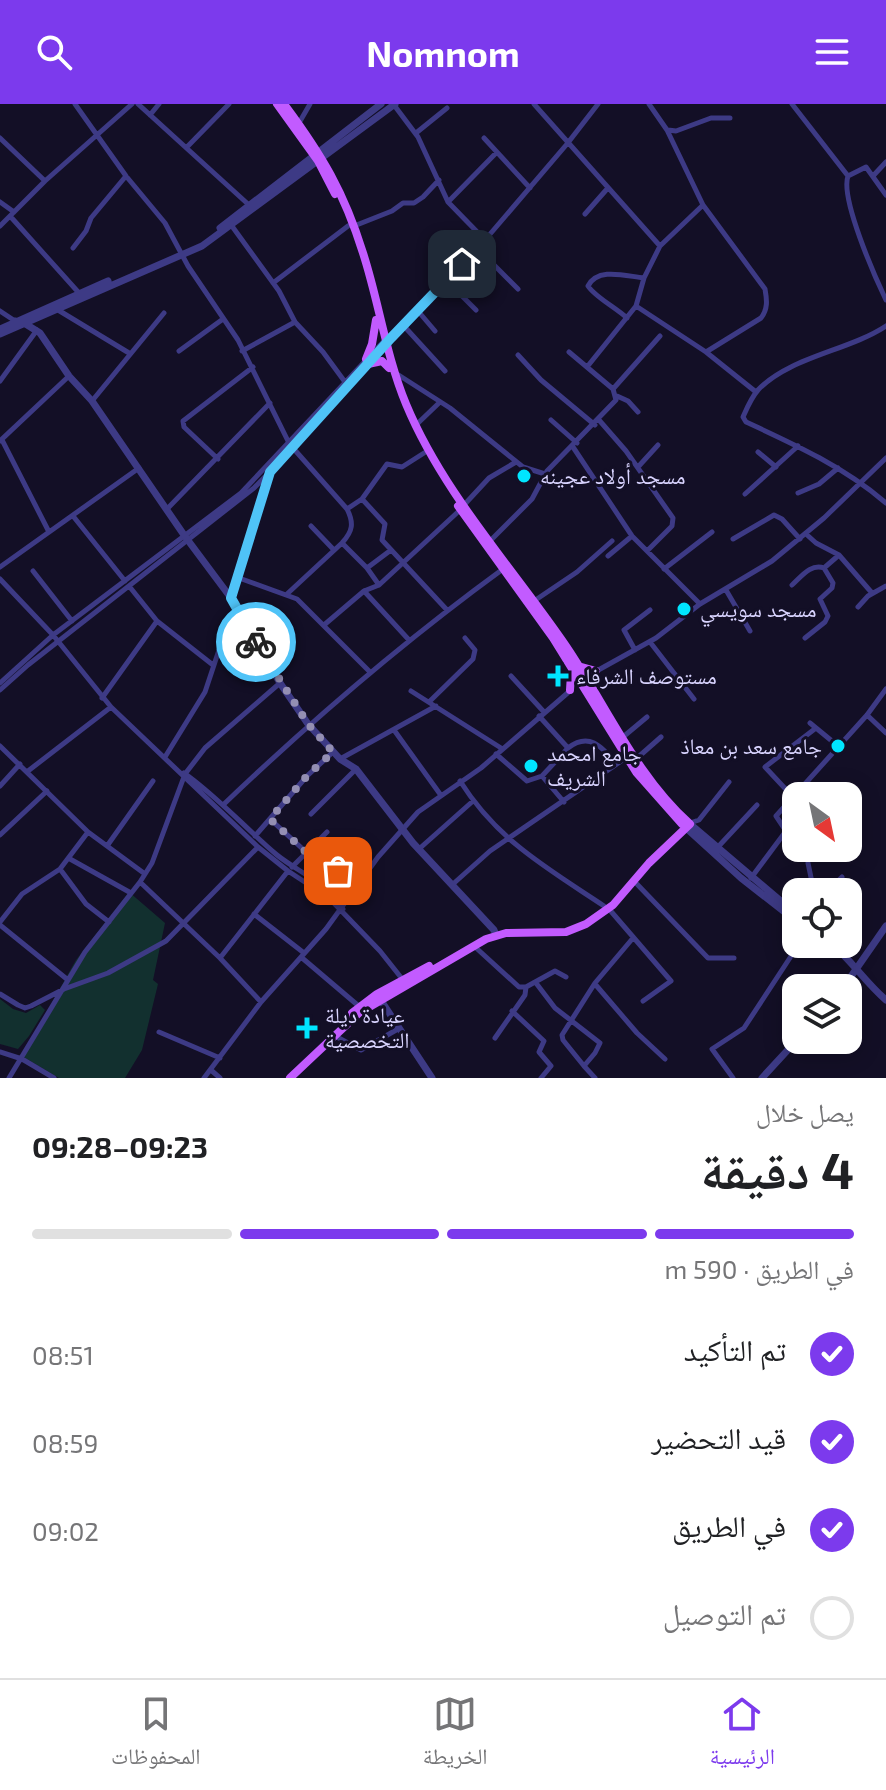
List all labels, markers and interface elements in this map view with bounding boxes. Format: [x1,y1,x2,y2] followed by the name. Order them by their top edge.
[32,30,76,74] icon: search
[810,30,854,74] icon: menu
[366,31,520,74] text: Nomnom
[428,230,496,298] pin
[440,242,484,286] icon: home
[540,462,686,489] place label: مسجد أولاد عجينه
[515,467,533,485] marker: مسجد أولاد عجينه
[700,595,817,627] place label: مسجد سويسي
[675,600,693,618] marker: مسجد سويسي
[216,602,296,682] courier
[234,620,278,664] icon: bike
[576,662,717,689] place label: مستوصف الشرفاء
[547,665,569,687] marker: مستوصف الشرفاء
[680,732,822,760] place label: جامع سعد بن معاذ
[829,737,847,755] marker: جامع سعد بن معاذ
[547,739,641,791] place label: جامع امحمد الشريف
[522,757,540,775] marker: جامع امحمد الشريف
[782,782,862,862] north arrow
[782,782,862,1054] map controls
[304,837,372,905] pin
[316,849,360,893] icon: bag
[782,878,862,958] button: locate
[782,974,862,1054] button: layers
[325,1001,410,1052] place label: عيادة ديلة التخصصية
[296,1017,318,1039] marker: عيادة ديلة التخصصية
[756,1096,854,1127] text: يصل خلال
[32,1128,208,1164] text: 09:23–09:28
[700,1137,854,1199] text: 4 دقيقة
[664,1253,854,1284] text: في الطريق · 590 m
[684,1331,786,1367] text: تم التأكيد
[810,1332,854,1376] icon: check
[32,1339,94,1370] text: 08:51
[651,1419,786,1455] text: قيد التحضير
[810,1420,854,1464] icon: check
[32,1427,98,1458] text: 08:59
[672,1507,786,1543] text: في الطريق
[810,1508,854,1552] icon: check
[32,1515,99,1546] text: 09:02
[663,1595,786,1631] text: تم التوصيل
[111,1692,201,1778] tab: المحفوظات
[423,1692,488,1778] tab: الخريطة
[710,1692,775,1778] tab: الرئيسية

